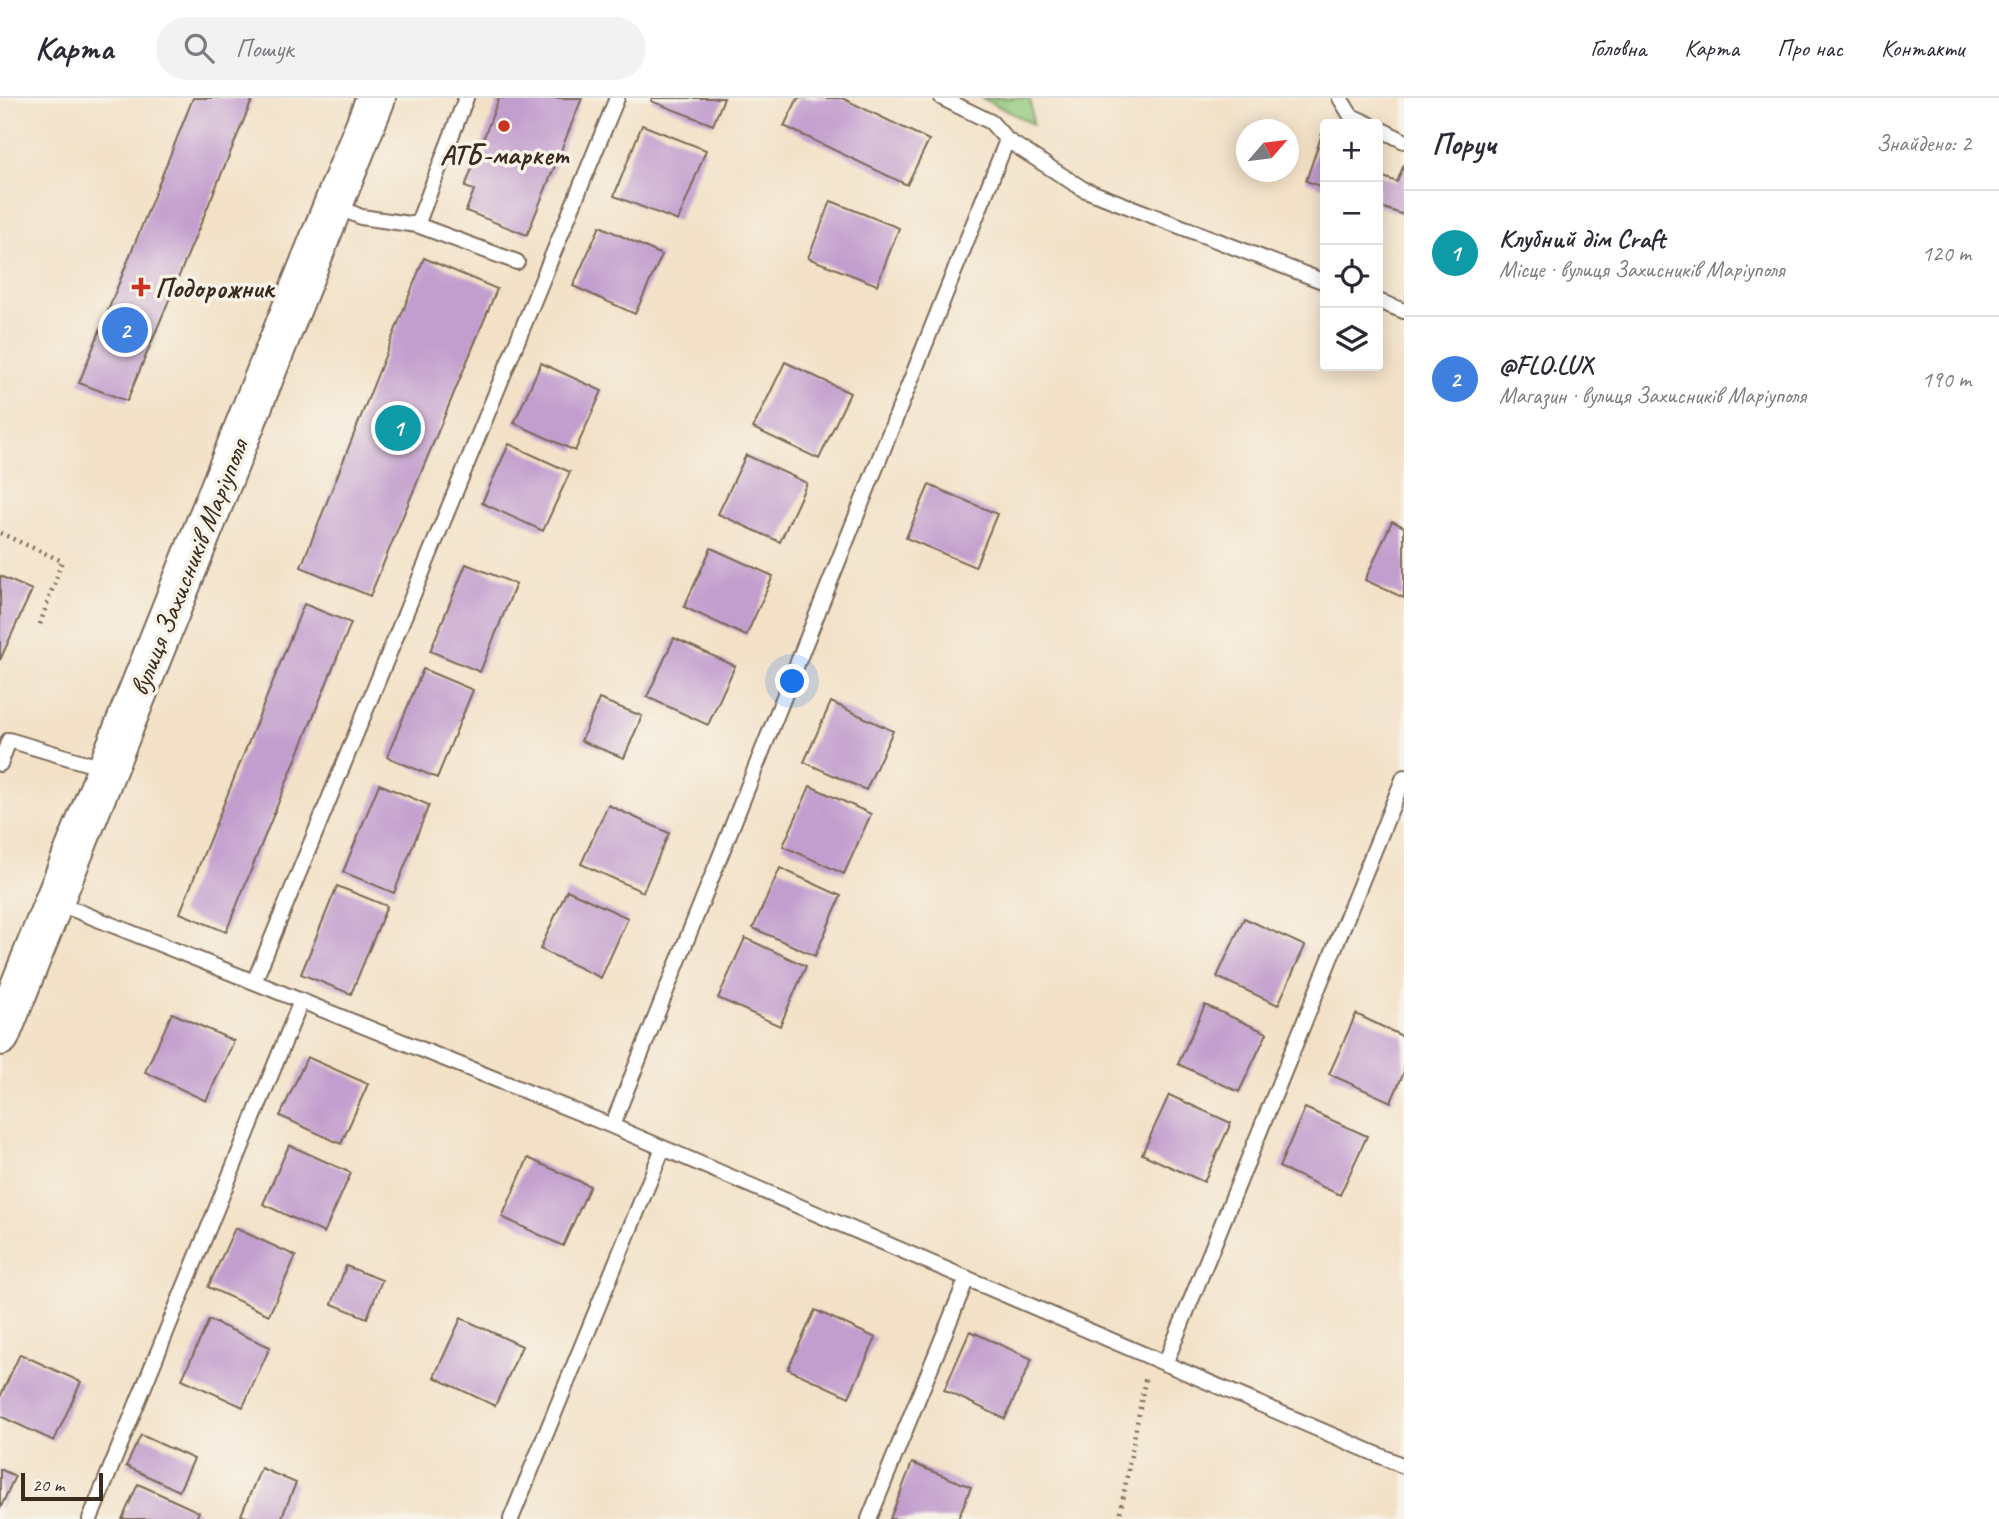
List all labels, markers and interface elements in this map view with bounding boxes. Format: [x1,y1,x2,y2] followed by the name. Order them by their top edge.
[156,17,646,80] search box
[35,27,114,69] text: Карта
[180,29,218,67] icon: search
[236,32,294,65] text: Пошук
[1590,33,1646,63] text: Головна
[1684,33,1739,63] text: Карта
[1777,33,1843,63] text: Про нас
[1881,33,1964,63] text: Контакти
[496,118,512,134] marker: АТБ-маркет
[1236,119,1299,182] north arrow
[1320,119,1383,371] map controls
[1320,119,1383,182] button: +
[1432,125,1496,163] text: Поруч
[1876,129,1971,158] text: Знайдено: 2
[440,137,570,172] place label: АТБ-маркет
[1320,182,1383,245] button: −
[1499,222,1665,255] text: Клубний дім Craft
[1450,239,1460,268] text: 1
[1922,239,1971,268] text: 120 m
[1320,245,1383,308] button: locate
[1499,255,1784,284] text: Місце · вулиця Захисників Маріуполя
[155,270,275,305] place label: Подорожник
[133,279,149,295] marker: Подорожник
[102,304,148,356] pin: 2
[1320,308,1383,371] button: layers
[1499,348,1593,381] text: @FLO.LUX
[1450,365,1460,394] text: 2
[1922,365,1971,394] text: 190 m
[1499,381,1806,410] text: Магазин · вулиця Захисників Маріуполя
[375,402,421,454] pin: 1
[121,432,257,700] street label: вулиця Захисників Маріуполя
[775,664,809,698] your location
[21,1470,103,1502] scale bar
[32,1473,64,1497] text: 20 m

